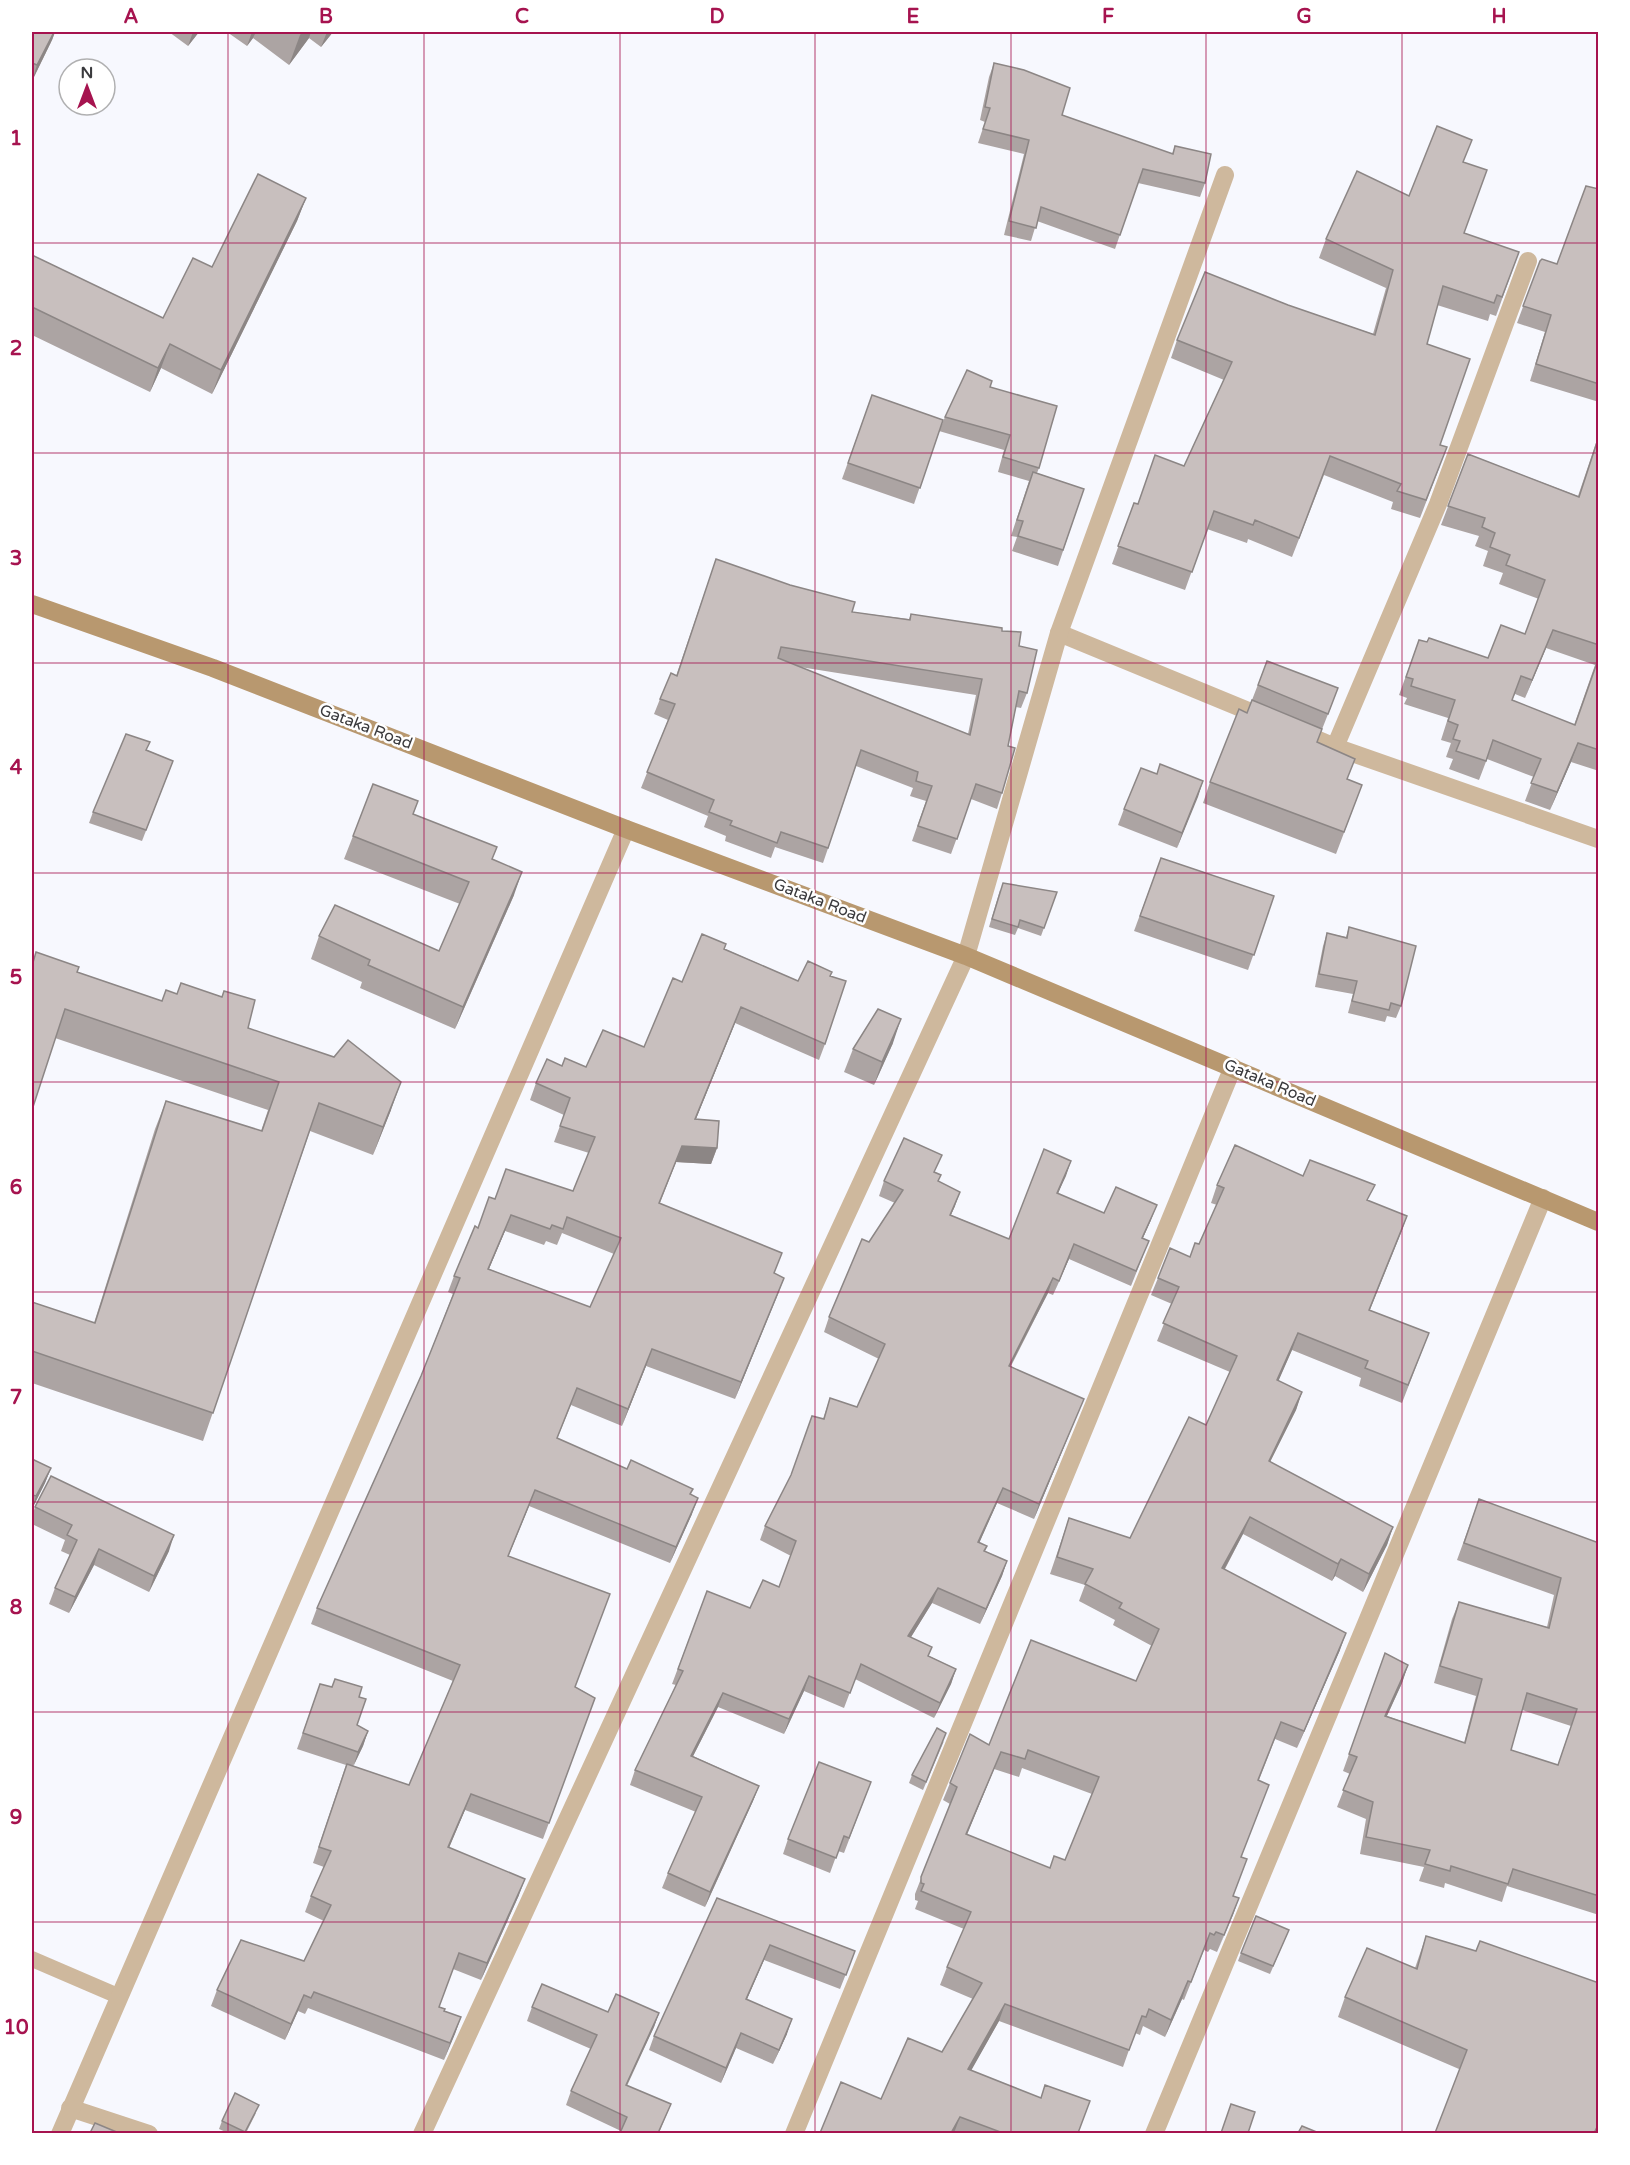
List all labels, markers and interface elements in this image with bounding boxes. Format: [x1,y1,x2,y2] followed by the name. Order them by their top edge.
[124,5,139,29] text: A
[319,5,333,29] text: B
[515,5,529,29] text: C
[709,5,725,29] text: D
[907,5,920,29] text: E
[1102,5,1114,29] text: F
[1296,5,1312,29] text: G
[1491,5,1507,29] text: H
[57,57,117,117] north arrow
[81,63,93,83] text: N
[10,127,22,151] text: 1
[10,337,22,361] text: 2
[10,547,22,571] text: 3
[317,700,415,754] street label: Gataka Road
[10,756,23,780] text: 4
[771,874,869,928] street label: Gataka Road
[10,966,22,990] text: 5
[1221,1055,1319,1111] street label: Gataka Road
[10,1176,22,1200] text: 6
[10,1386,22,1410] text: 7
[10,1596,22,1620] text: 8
[10,1806,22,1830] text: 9
[3,2016,29,2040] text: 10

